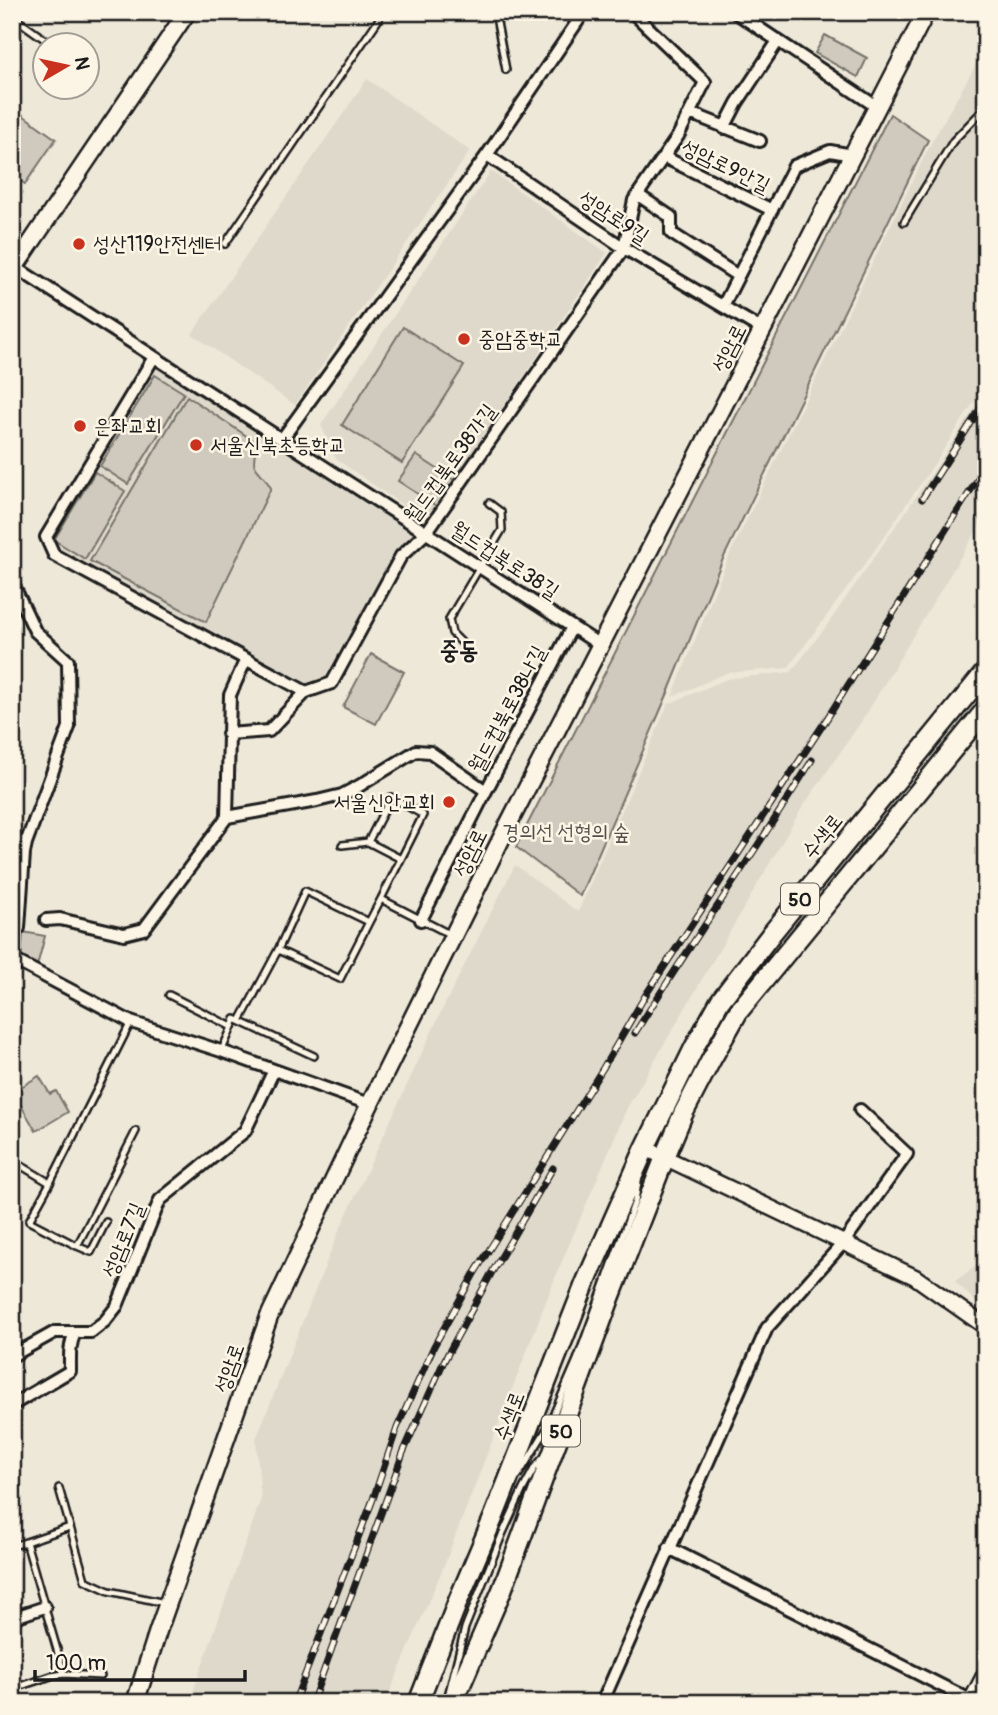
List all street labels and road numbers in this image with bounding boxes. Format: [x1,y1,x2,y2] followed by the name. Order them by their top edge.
[677,133,775,200] street label: 성암로9안길
[573,185,654,250] street label: 성암로9길
[706,320,753,377] street label: 성암로
[398,398,503,528] street label: 월드컵북로38가길
[446,515,564,605] street label: 월드컵북로38길
[463,641,552,778] street label: 월드컵북로38나길
[796,808,849,865] street label: 수색로
[447,825,494,882] street label: 성암로
[781,884,819,914] road number: 50
[96,1199,151,1282] street label: 성암로7길
[208,1340,251,1397] street label: 성암로
[488,1388,531,1445] street label: 수색로
[542,1415,580,1446] road number: 50

